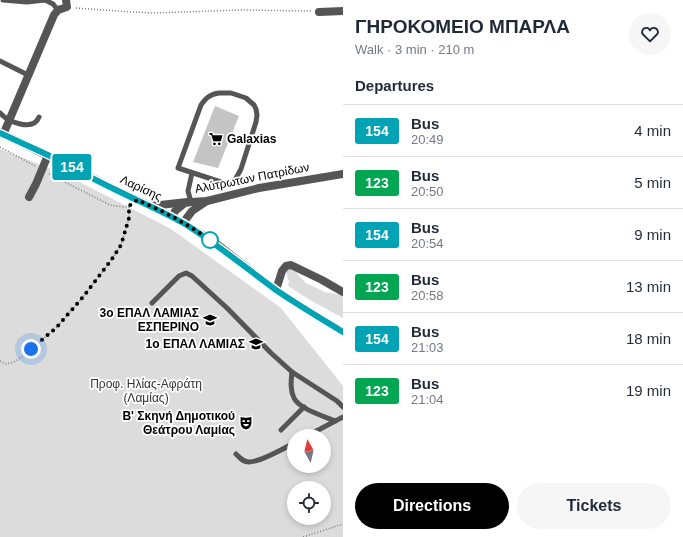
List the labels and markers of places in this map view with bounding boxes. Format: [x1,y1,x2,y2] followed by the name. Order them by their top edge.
[208,131,224,147] supermarket icon: Galaxias
[227,132,277,146] place label: Galaxias
[201,231,219,249] unlabelled marker
[100,306,199,334] place label: 3ο ΕΠΑΛ ΛΑΜΙΑΣ ΕΣΠΕΡΙΝΟ
[202,312,218,328] school or university icon: 3ο ΕΠΑΛ ΛΑΜΙΑΣ ΕΣΠΕΡΙΝΟ
[248,336,264,352] school or university icon: 1ο ΕΠΑΛ ΛΑΜΙΑΣ
[146,337,245,351] place label: 1ο ΕΠΑΛ ΛΑΜΙΑΣ
[122,409,235,437] place label: Β' Σκηνή Δημοτικού Θεάτρου Λαμίας
[238,415,254,431] theatre icon: Β' Σκηνή Δημοτικού Θεάτρου Λαμίας

